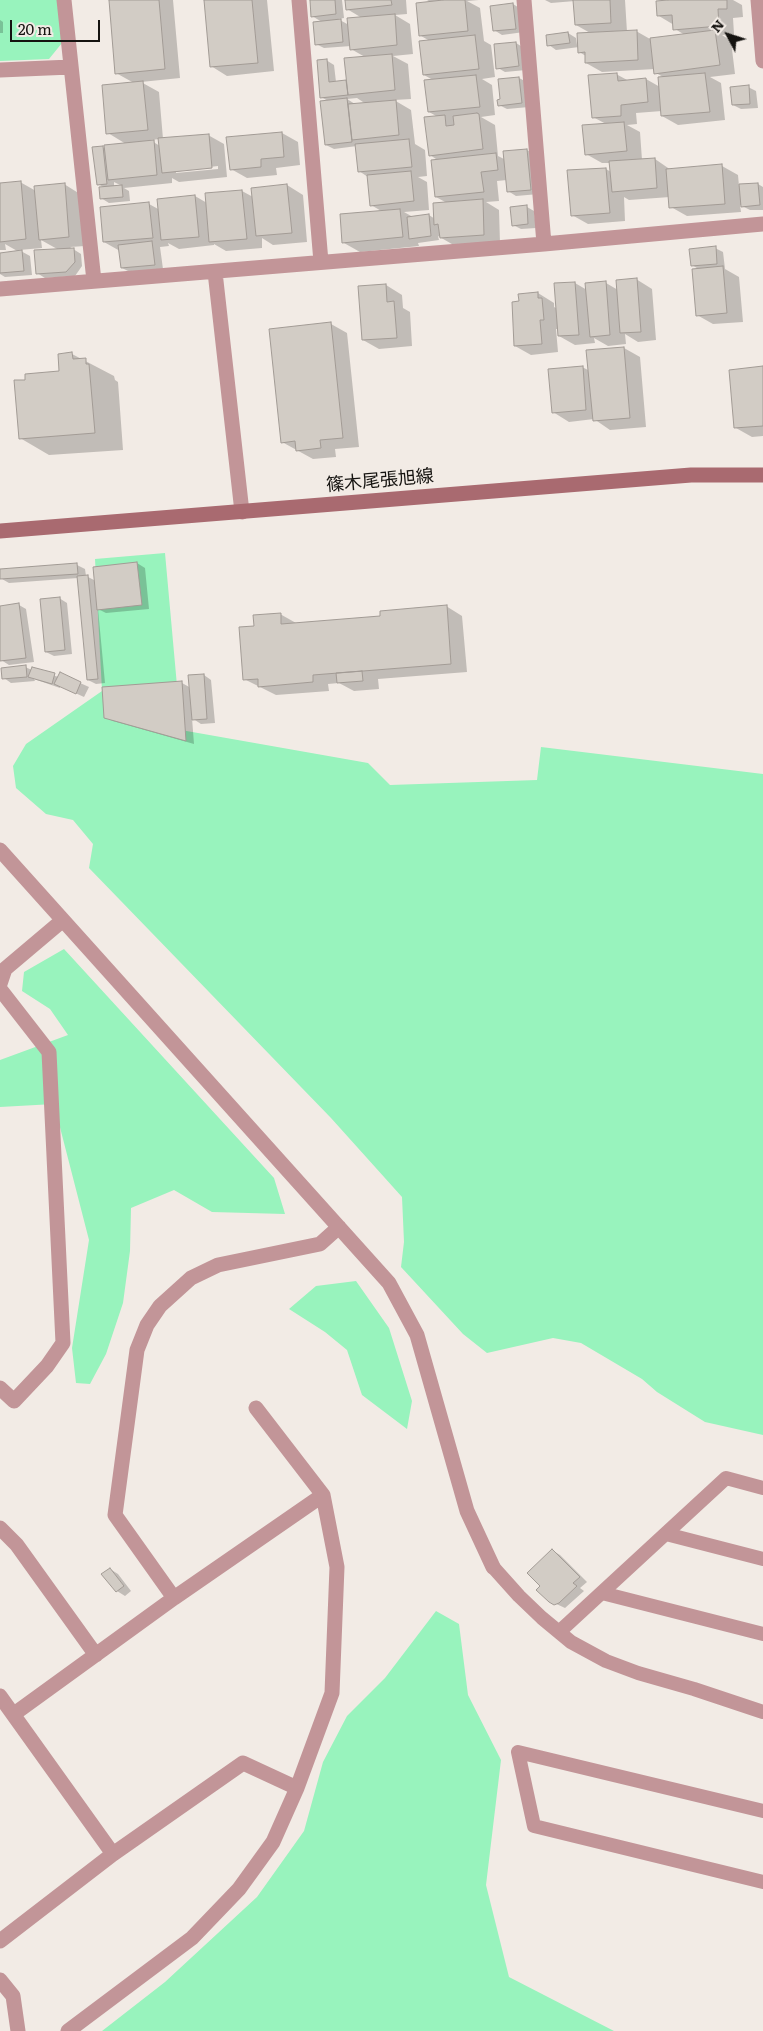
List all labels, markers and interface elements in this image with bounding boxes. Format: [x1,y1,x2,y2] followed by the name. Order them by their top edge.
[12,10,102,42] scale bar
[703,10,753,60] north arrow
[705,14,728,36] text: N
[18,17,52,40] text: 20 m
[325,466,435,496] street label: 篠木尾張旭線

